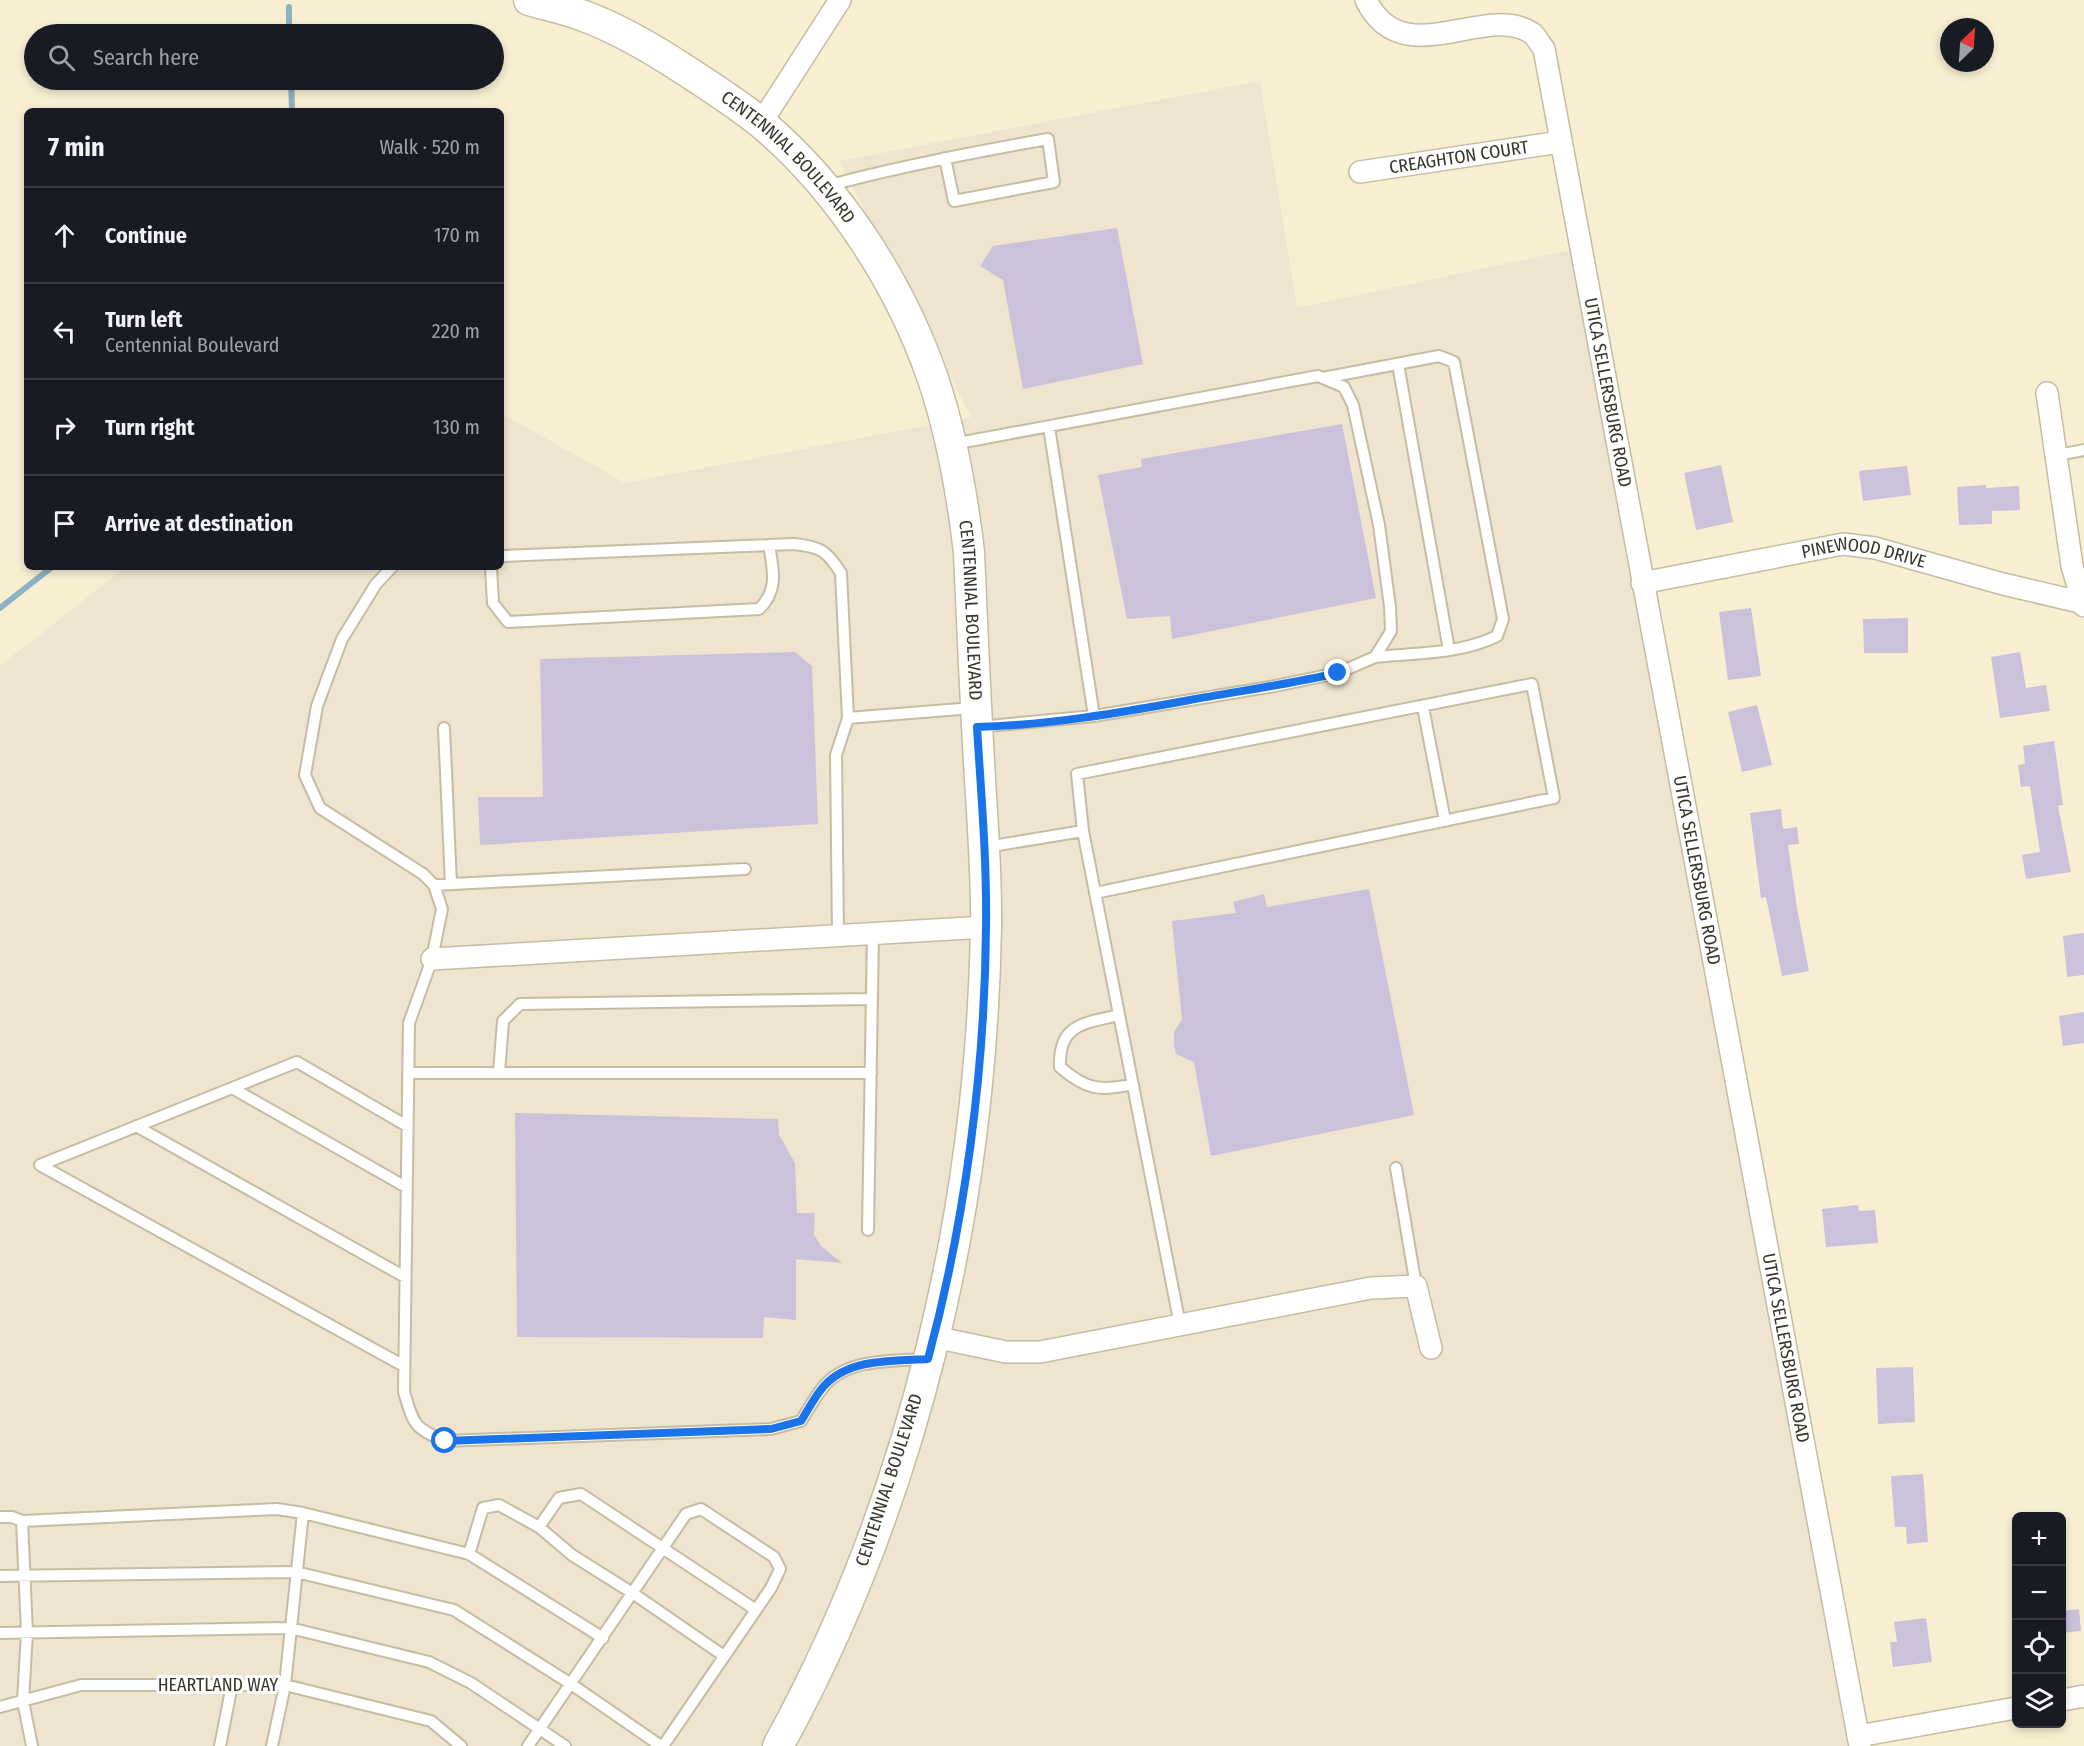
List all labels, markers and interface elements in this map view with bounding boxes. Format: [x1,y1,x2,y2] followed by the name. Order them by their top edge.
[1940,18,1994,72] north arrow
[24,24,504,90] search box
[45,41,78,74] icon: search
[93,44,199,71] text: Search here
[717,86,860,228] street label: CENTENNIAL BOULEVARD
[48,132,105,163] text: 7 min
[379,135,480,159] text: Walk · 520 m
[1388,136,1531,178] street label: CREAGHTON COURT
[48,219,81,252] icon: ahead
[105,222,187,249] text: Continue
[434,223,480,247] text: 170 m
[1580,296,1636,489] street label: UTICA SELLERSBURG ROAD
[105,306,183,333] text: Turn left
[48,315,81,348] icon: left
[432,319,480,343] text: 220 m
[105,333,279,357] text: Centennial Boulevard
[48,411,81,444] icon: right
[105,414,194,441] text: Turn right
[433,415,480,439] text: 130 m
[48,507,81,540] icon: arrive
[105,510,293,537] text: Arrive at destination
[954,519,987,701] street label: CENTENNIAL BOULEVARD
[1799,532,1929,573] street label: PINEWOOD DRIVE
[1324,659,1350,685] route end
[1668,774,1725,967] street label: UTICA SELLERSBURG ROAD
[1757,1251,1814,1445] street label: UTICA SELLERSBURG ROAD
[851,1391,927,1569] street label: CENTENNIAL BOULEVARD
[431,1427,457,1453] route start
[2012,1512,2066,1728] map controls
[2012,1512,2066,1566] button: +
[2012,1566,2066,1620] button: −
[2012,1620,2066,1674] button: locate
[158,1674,278,1696] street label: HEARTLAND WAY
[2012,1674,2066,1728] button: layers

